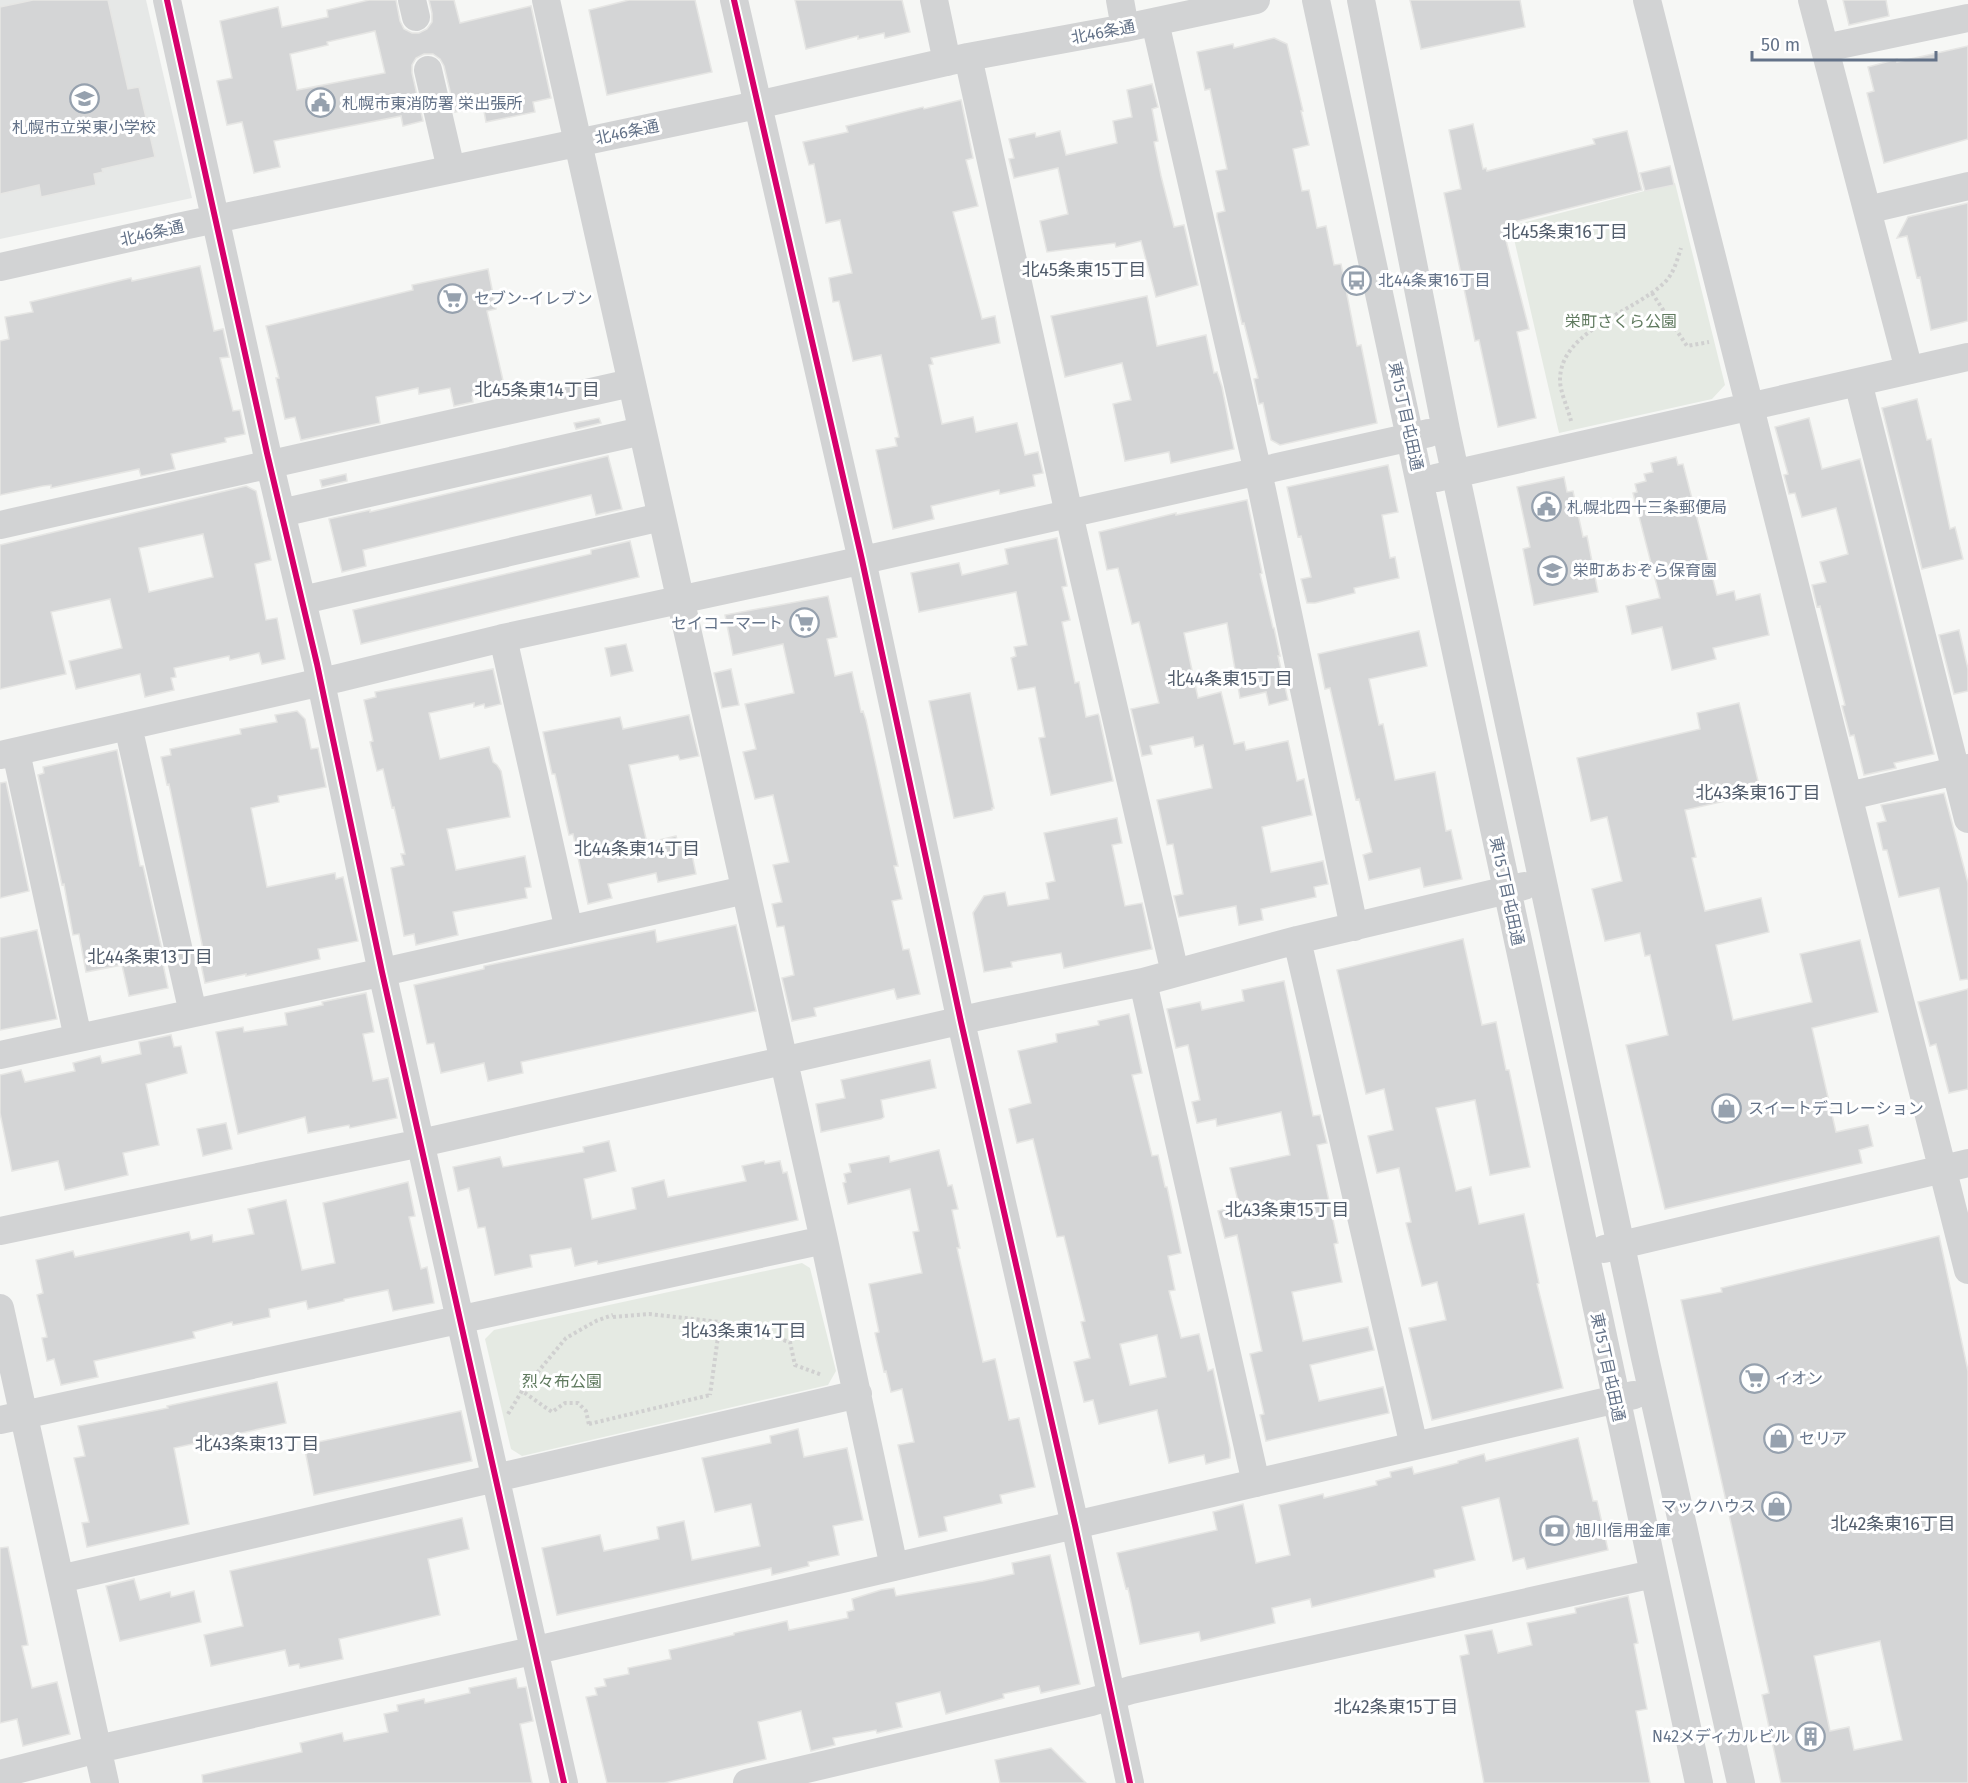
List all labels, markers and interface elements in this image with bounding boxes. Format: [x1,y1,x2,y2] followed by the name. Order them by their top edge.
[1069,16,1137,48] street label: 北46条通
[1752,24,1936,62] scale bar
[1761,34,1800,56] text: 50 m
[68,83,100,115] school or university icon: 札幌市立栄東小学校
[305,87,337,119] public building icon: 札幌市東消防署 栄出張所
[342,94,522,113] place label: 札幌市東消防署 栄出張所
[593,116,661,148] street label: 北46条通
[12,118,156,137] place label: 札幌市立栄東小学校
[118,216,186,250] street label: 北46条通
[1502,221,1628,243] district label: 北45条東16丁目
[1021,259,1147,281] district label: 北45条東15丁目
[1341,264,1373,296] bus stop icon: 北44条東16丁目
[1378,271,1490,290] place label: 北44条東16丁目
[437,282,469,314] supermarket icon: セブン-イレブン
[474,289,592,308] place label: セブン-イレブン
[1565,312,1677,331] park label: 栄町さくら公園
[1385,360,1427,472] street label: 東15丁目屯田通
[474,379,600,401] district label: 北45条東14丁目
[1530,491,1562,523] public building icon: 札幌北四十三条郵便局
[1567,498,1727,517] place label: 札幌北四十三条郵便局
[1536,554,1568,586] school or university icon: 栄町あおぞら保育園
[1573,561,1717,580] place label: 栄町あおぞら保育園
[788,607,820,639] supermarket icon: セイコーマート
[671,614,783,633] place label: セイコーマート
[1167,668,1293,690] district label: 北44条東15丁目
[1695,782,1821,804] district label: 北43条東16丁目
[1486,835,1528,947] street label: 東15丁目屯田通
[574,838,700,860] district label: 北44条東14丁目
[87,946,213,968] district label: 北44条東13丁目
[1711,1092,1743,1124] shop icon: スイートデコレーション
[1748,1099,1924,1118] place label: スイートデコレーション
[1224,1199,1350,1221] district label: 北43条東15丁目
[1587,1311,1629,1423] street label: 東15丁目屯田通
[681,1320,807,1342] district label: 北43条東14丁目
[1738,1362,1770,1394] supermarket icon: イオン
[1775,1369,1823,1388] place label: イオン
[522,1372,602,1391] park label: 烈々布公園
[1762,1422,1794,1454] shop icon: セリア
[1799,1429,1847,1448] place label: セリア
[194,1433,320,1455] district label: 北43条東13丁目
[1761,1490,1793,1522] shop icon: マックハウス
[1661,1497,1756,1516] place label: マックハウス
[1830,1513,1956,1535] district label: 北42条東16丁目
[1538,1514,1570,1546] bank icon: 旭川信用金庫
[1575,1521,1671,1540] place label: 旭川信用金庫
[1334,1696,1458,1718] district label: 北42条東15丁目
[1795,1720,1827,1752] building icon: N42メディカルビル
[1652,1727,1790,1746] place label: N42メディカルビル

